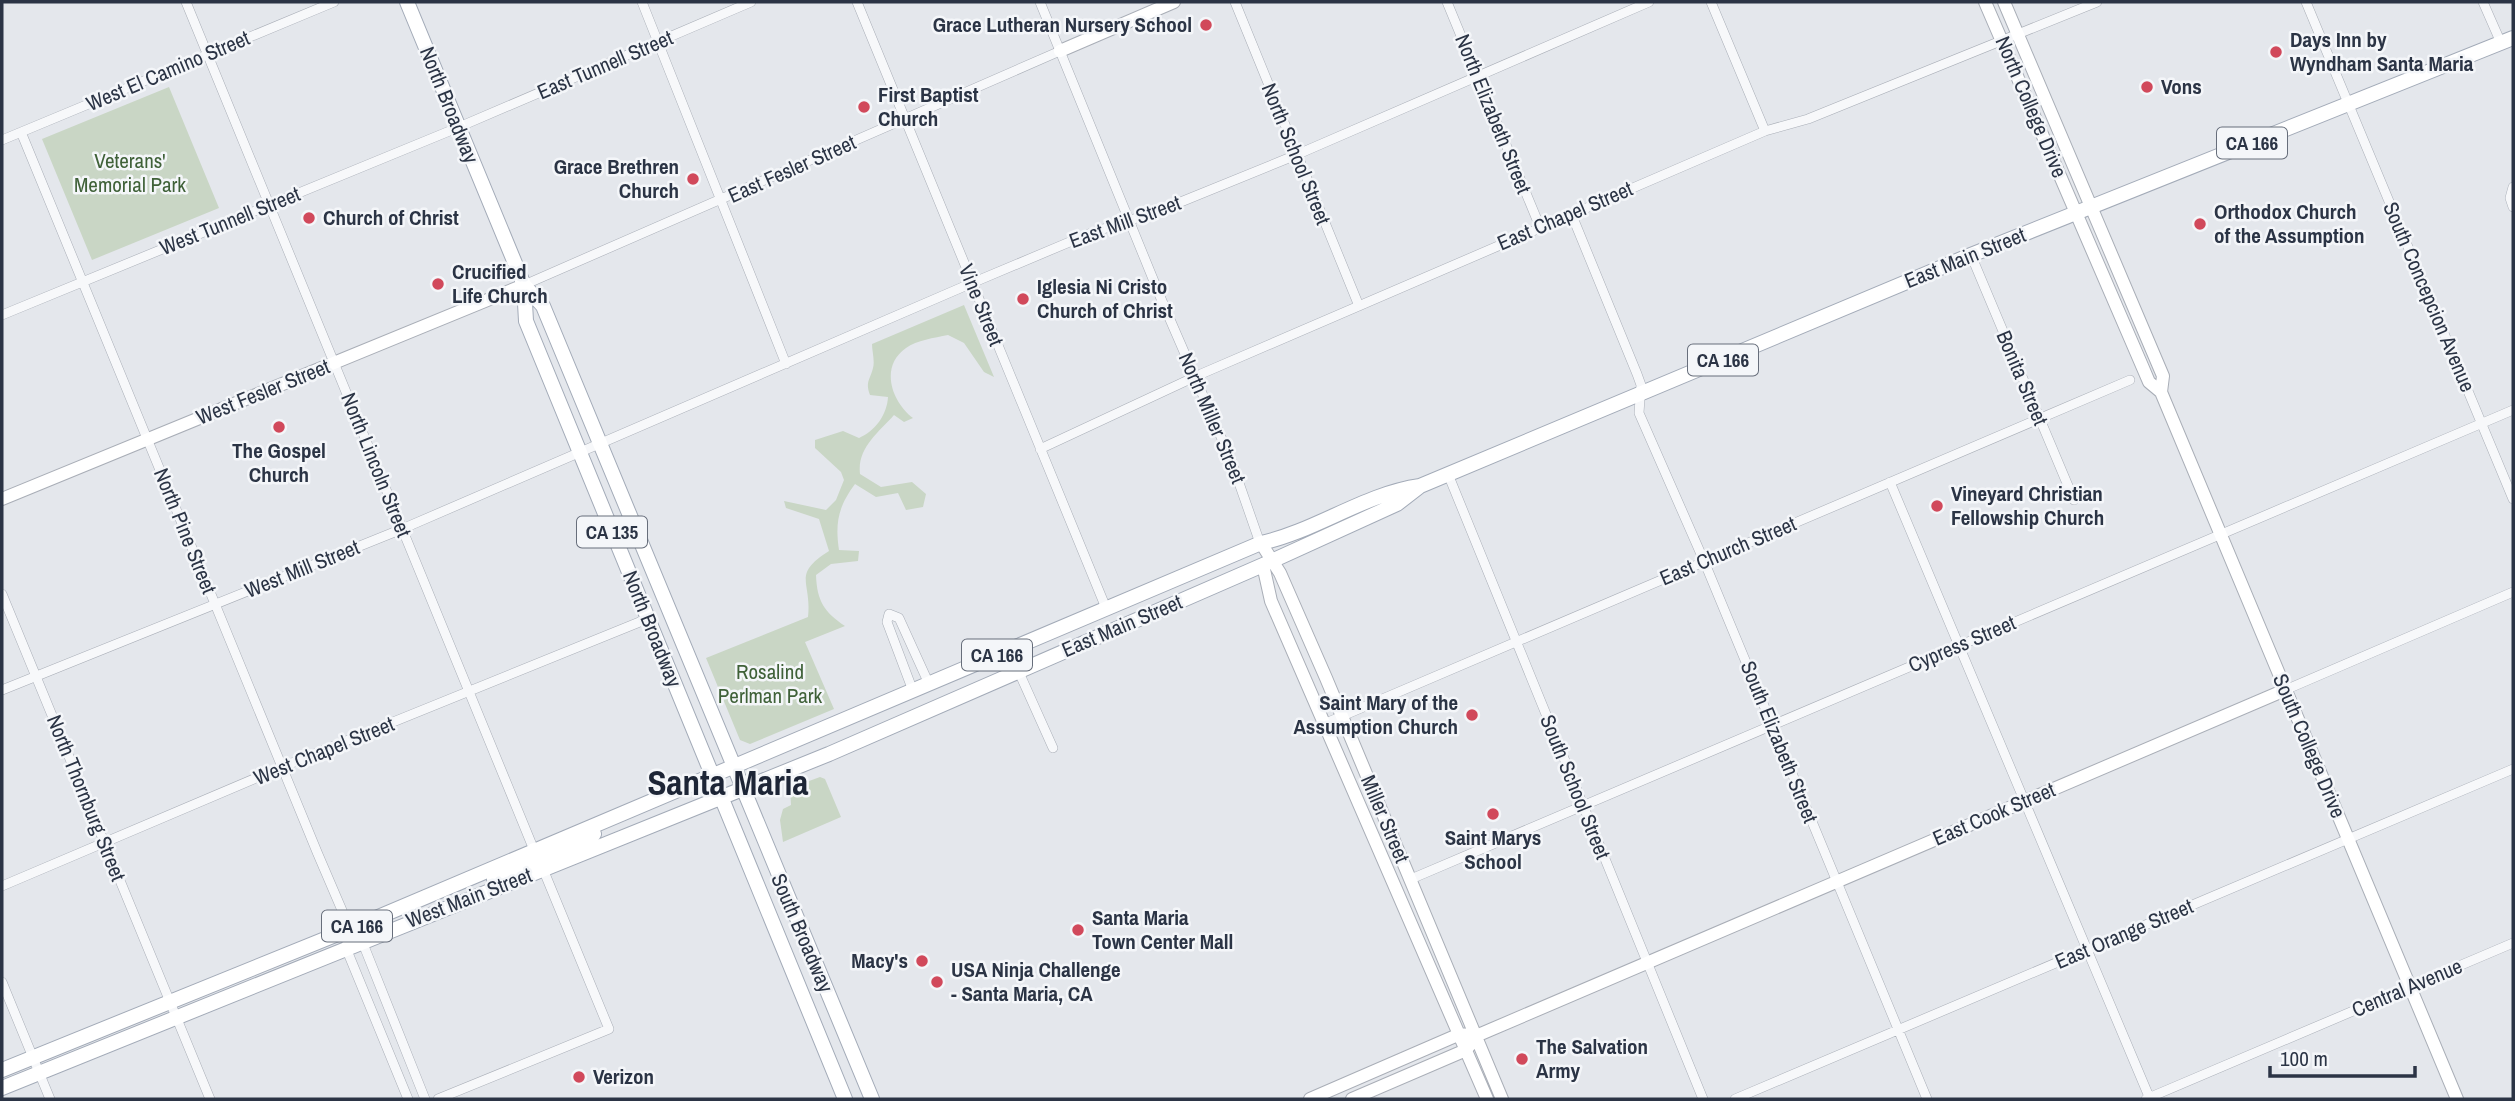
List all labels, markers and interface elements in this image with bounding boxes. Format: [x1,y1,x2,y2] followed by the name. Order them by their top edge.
[933,10,1192,39] place label: Grace Lutheran Nursery School
[1198,17,1214,33] marker: Grace Lutheran Nursery School
[82,23,254,118] street label: West El Camino Street
[533,23,677,106] street label: East Tunnell Street
[2290,25,2474,78] place label: Days Inn by Wyndham Santa Maria
[1448,30,1539,198] street label: North Elizabeth Street
[1989,32,2074,182] street label: North College Drive
[413,42,486,168] street label: North Broadway
[2268,44,2284,60] marker: Days Inn by Wyndham Santa Maria
[2161,72,2202,101] place label: Vons
[1255,79,1338,229] street label: North School Street
[2139,79,2155,95] marker: Vons
[878,80,979,133] place label: First Baptist Church
[856,99,872,115] marker: First Baptist Church
[723,127,860,210] street label: East Fesler Street
[2217,127,2287,158] road number: CA 166
[74,146,186,199] park label: Veterans' Memorial Park
[554,152,679,205] place label: Grace Brethren Church
[685,171,701,187] marker: Grace Brethren Church
[1493,174,1637,257] street label: East Chapel Street
[155,179,305,262] street label: West Tunnell Street
[1065,188,1185,255] street label: East Mill Street
[2214,197,2365,250] place label: Orthodox Church of the Assumption
[2376,197,2483,396] street label: South Concepcion Avenue
[323,203,459,232] place label: Church of Christ
[301,210,317,226] marker: Church of Christ
[2192,216,2208,232] marker: Orthodox Church of the Assumption
[1900,220,2030,295] street label: East Main Street
[452,257,548,310] place label: Crucified Life Church
[952,260,1011,350] street label: Vine Street
[1037,272,1173,325] place label: Iglesia Ni Cristo Church of Christ
[430,276,446,292] marker: Crucified Life Church
[1015,291,1031,307] marker: Iglesia Ni Cristo Church of Christ
[1989,326,2056,430] street label: Bonita Street
[1688,344,1758,376] road number: CA 166
[1172,348,1253,488] street label: North Miller Street
[192,352,334,431] street label: West Fesler Street
[334,388,419,541] street label: North Lincoln Street
[271,419,287,435] marker: The Gospel Church
[232,436,326,489] place label: The Gospel Church
[147,464,224,598] street label: North Pine Street
[1951,479,2104,532] place label: Vineyard Christian Fellowship Church
[1929,498,1945,514] marker: Vineyard Christian Fellowship Church
[1655,509,1801,592] street label: East Church Street
[577,516,647,548] road number: CA 135
[240,532,364,605] street label: West Mill Street
[616,566,689,692] street label: North Broadway
[1057,587,1187,664] street label: East Main Street
[1904,608,2020,679] street label: Cypress Street
[962,640,1032,670] road number: CA 166
[1734,656,1825,827] street label: South Elizabeth Street
[718,657,823,710] park label: Rosalind Perlman Park
[2266,669,2353,822] street label: South College Drive
[1293,688,1458,741] place label: Saint Mary of the Assumption Church
[1464,707,1480,723] marker: Saint Mary of the Assumption Church
[249,709,399,792] street label: West Chapel Street
[40,710,133,885] street label: North Thornburg Street
[1533,710,1618,863] street label: South School Street
[647,759,809,806] district label: Santa Maria
[1354,770,1417,867] street label: Miller Street
[1928,775,2060,852] street label: East Cook Street
[1485,806,1501,822] marker: Saint Marys School
[1445,823,1541,876] place label: Saint Marys School
[402,860,536,935] street label: West Main Street
[764,869,841,997] street label: South Broadway
[2050,891,2198,976] street label: East Orange Street
[1092,903,1233,956] place label: Santa Maria Town Center Mall
[322,910,392,942] road number: CA 166
[1070,922,1086,938] marker: Santa Maria Town Center Mall
[851,946,908,975] place label: Macy's
[2347,951,2467,1024] street label: Central Avenue
[914,953,930,969] marker: Macy's
[951,955,1121,1008] place label: USA Ninja Challenge - Santa Maria, CA
[929,974,945,990] marker: USA Ninja Challenge - Santa Maria, CA
[1536,1032,1648,1085] place label: The Salvation Army
[2270,1034,2415,1078] scale bar
[2280,1044,2328,1073] text: 100 m
[1514,1051,1530,1067] marker: The Salvation Army
[593,1062,654,1091] place label: Verizon
[571,1069,587,1085] marker: Verizon

